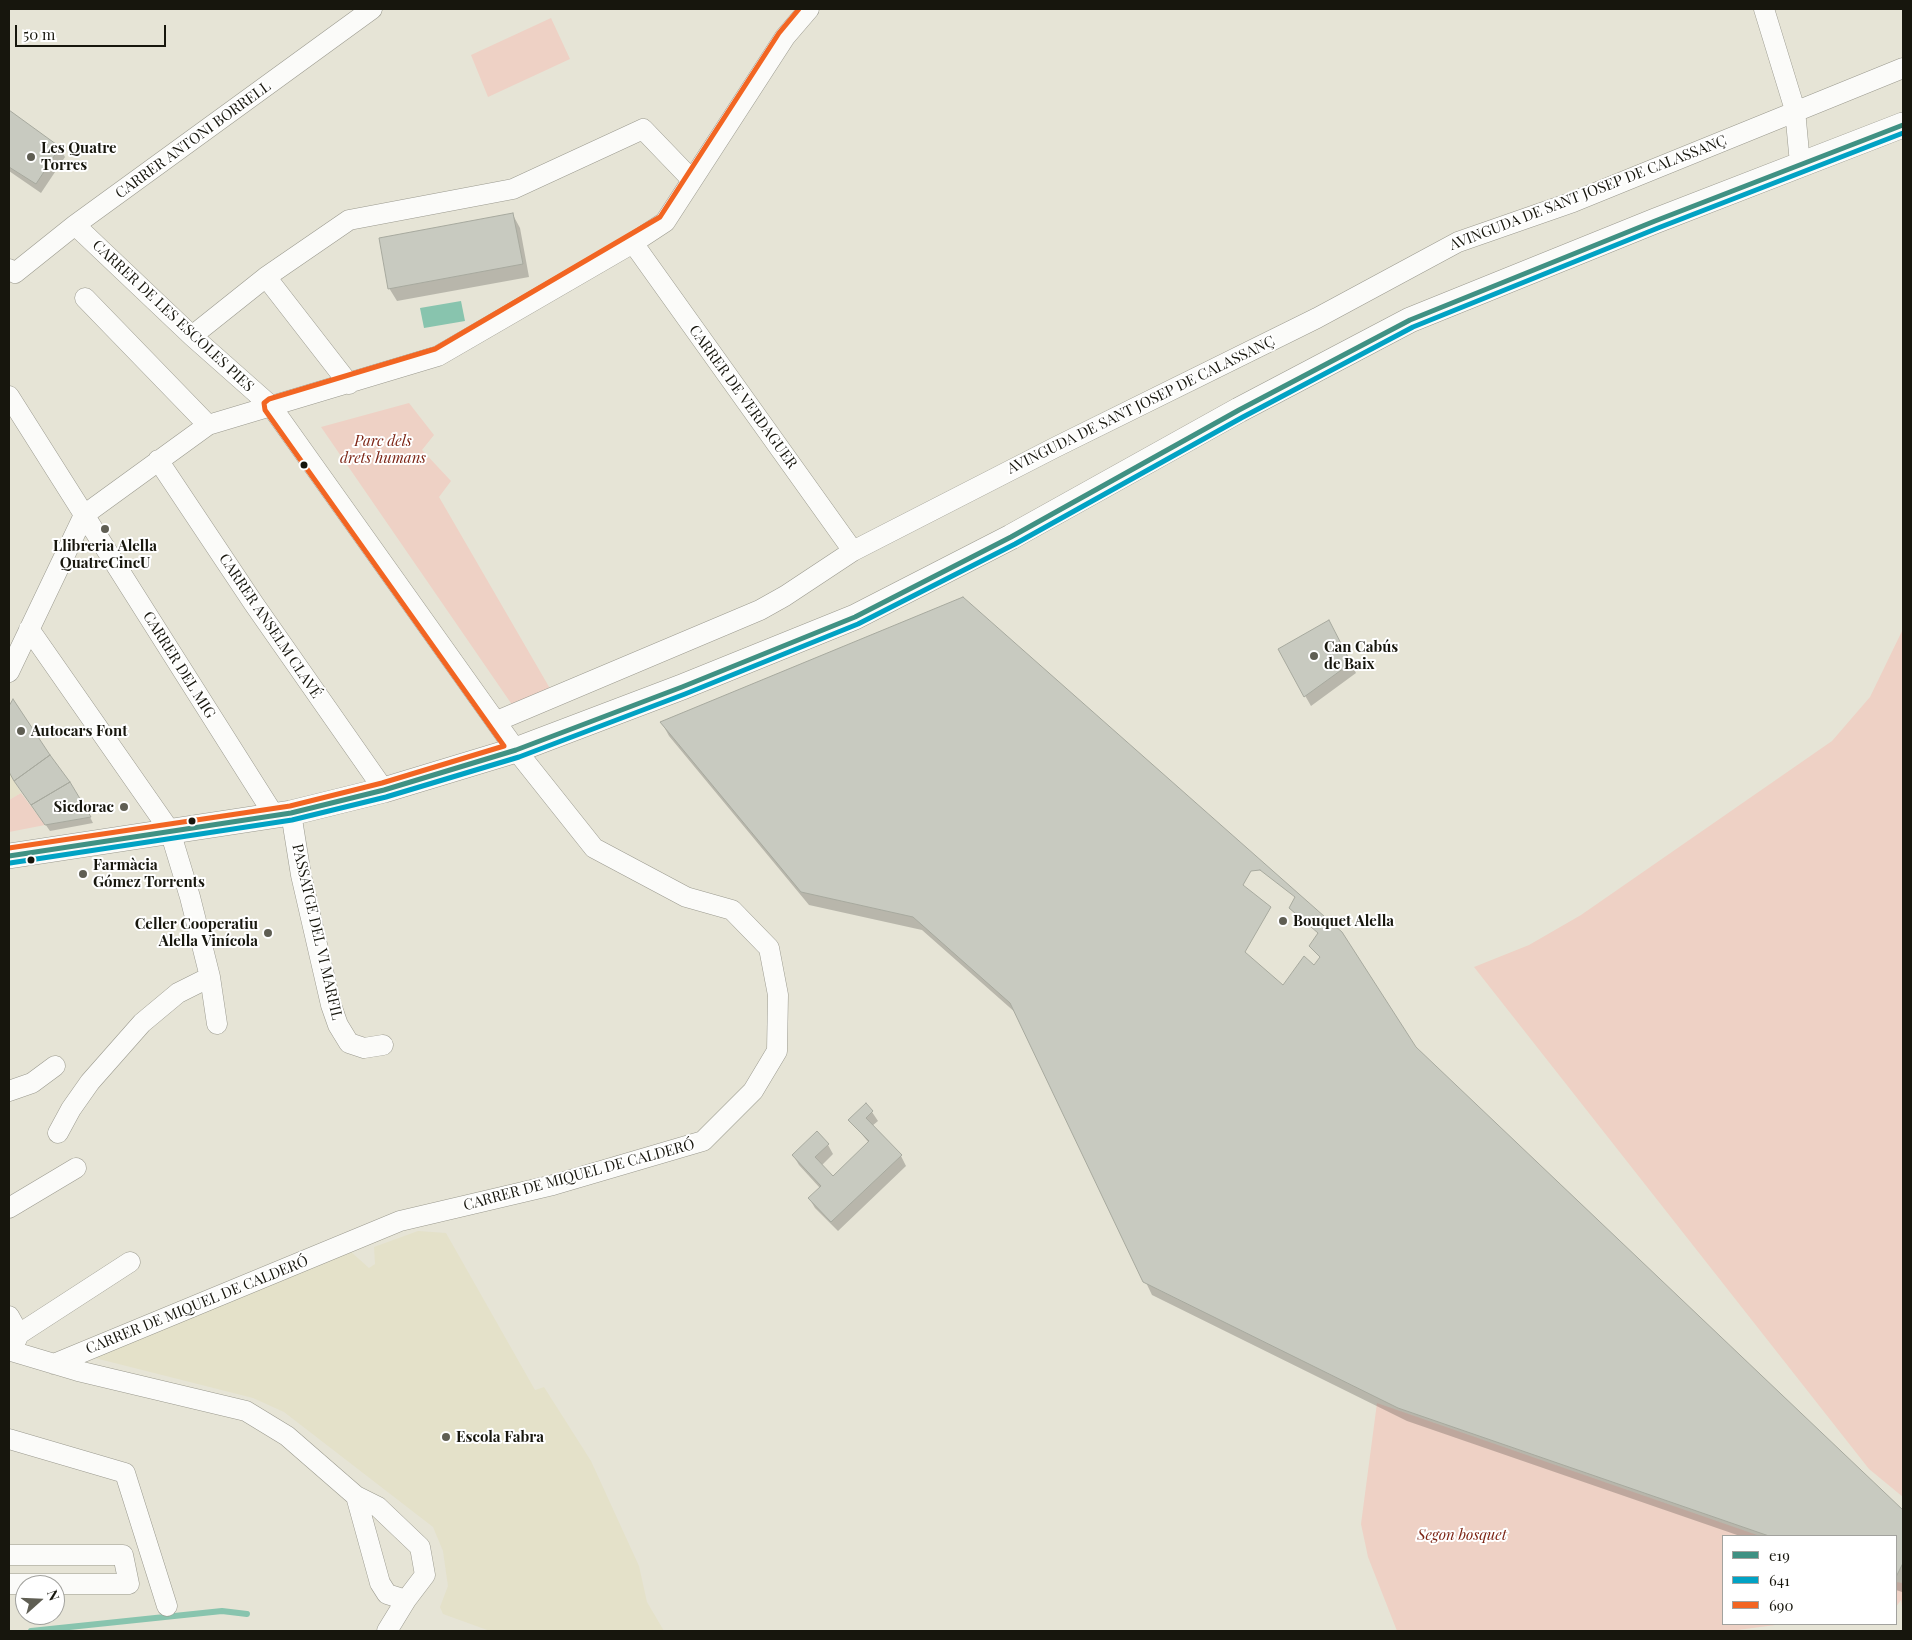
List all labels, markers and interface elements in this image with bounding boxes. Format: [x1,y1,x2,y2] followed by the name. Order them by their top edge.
[18,15,169,47] scale bar
[23,24,55,44] text: 50 m
[112,78,274,202] street label: CARRER ANTONI BORRELL
[1447,132,1729,254] street label: AVINGUDA DE SANT JOSEP DE CALASSANÇ
[41,139,117,174] place label: Les Quatre Torres
[25,151,37,163] marker: Les Quatre Torres
[88,236,258,396] street label: CARRER DE LES ESCOLES PIES
[685,322,801,472] street label: CARRER DE VERDAGUER
[1004,332,1278,478] street label: AVINGUDA DE SANT JOSEP DE CALASSANÇ
[340,432,426,467] park label: Parc dels drets humans
[299,460,309,470] unlabelled marker
[99,523,111,535] marker: Llibreria Alella QuatreCincU
[53,537,157,572] place label: Llibreria Alella QuatreCincU
[215,550,325,702] street label: CARRER ANSELM CLAVÉ
[139,608,219,722] street label: CARRER DEL MIG
[1324,638,1398,673] place label: Can Cabús de Baix
[1308,650,1320,662] marker: Can Cabús de Baix
[31,722,127,740] place label: Autocars Font
[15,725,27,737] marker: Autocars Font
[53,798,114,816] place label: Sicdorac
[118,801,130,813] marker: Sicdorac
[187,816,197,826] unlabelled marker
[288,842,346,1022] street label: PASSATGE DEL VI MARFIL
[26,855,36,865] unlabelled marker
[93,856,205,891] place label: Farmàcia Gómez Torrents
[77,868,89,880] marker: Farmàcia Gómez Torrents
[1293,912,1394,930] place label: Bouquet Alella
[135,915,258,950] place label: Celler Cooperatiu Alella Vinícola
[1277,915,1289,927] marker: Bouquet Alella
[262,927,274,939] marker: Celler Cooperatiu Alella Vinícola
[461,1135,697,1215] street label: CARRER DE MIQUEL DE CALDERÓ
[83,1252,311,1358] street label: CARRER DE MIQUEL DE CALDERÓ
[456,1428,544,1446] place label: Escola Fabra
[440,1431,452,1443] marker: Escola Fabra
[1417,1526,1507,1544] park label: Segon bosquet
[1722,1535,1897,1625] legend
[1769,1545,1790,1565] text: e19
[1769,1570,1790,1590] text: 641
[15,1575,65,1625] north arrow
[43,1587,64,1603] text: N
[1769,1595,1793,1615] text: 690

